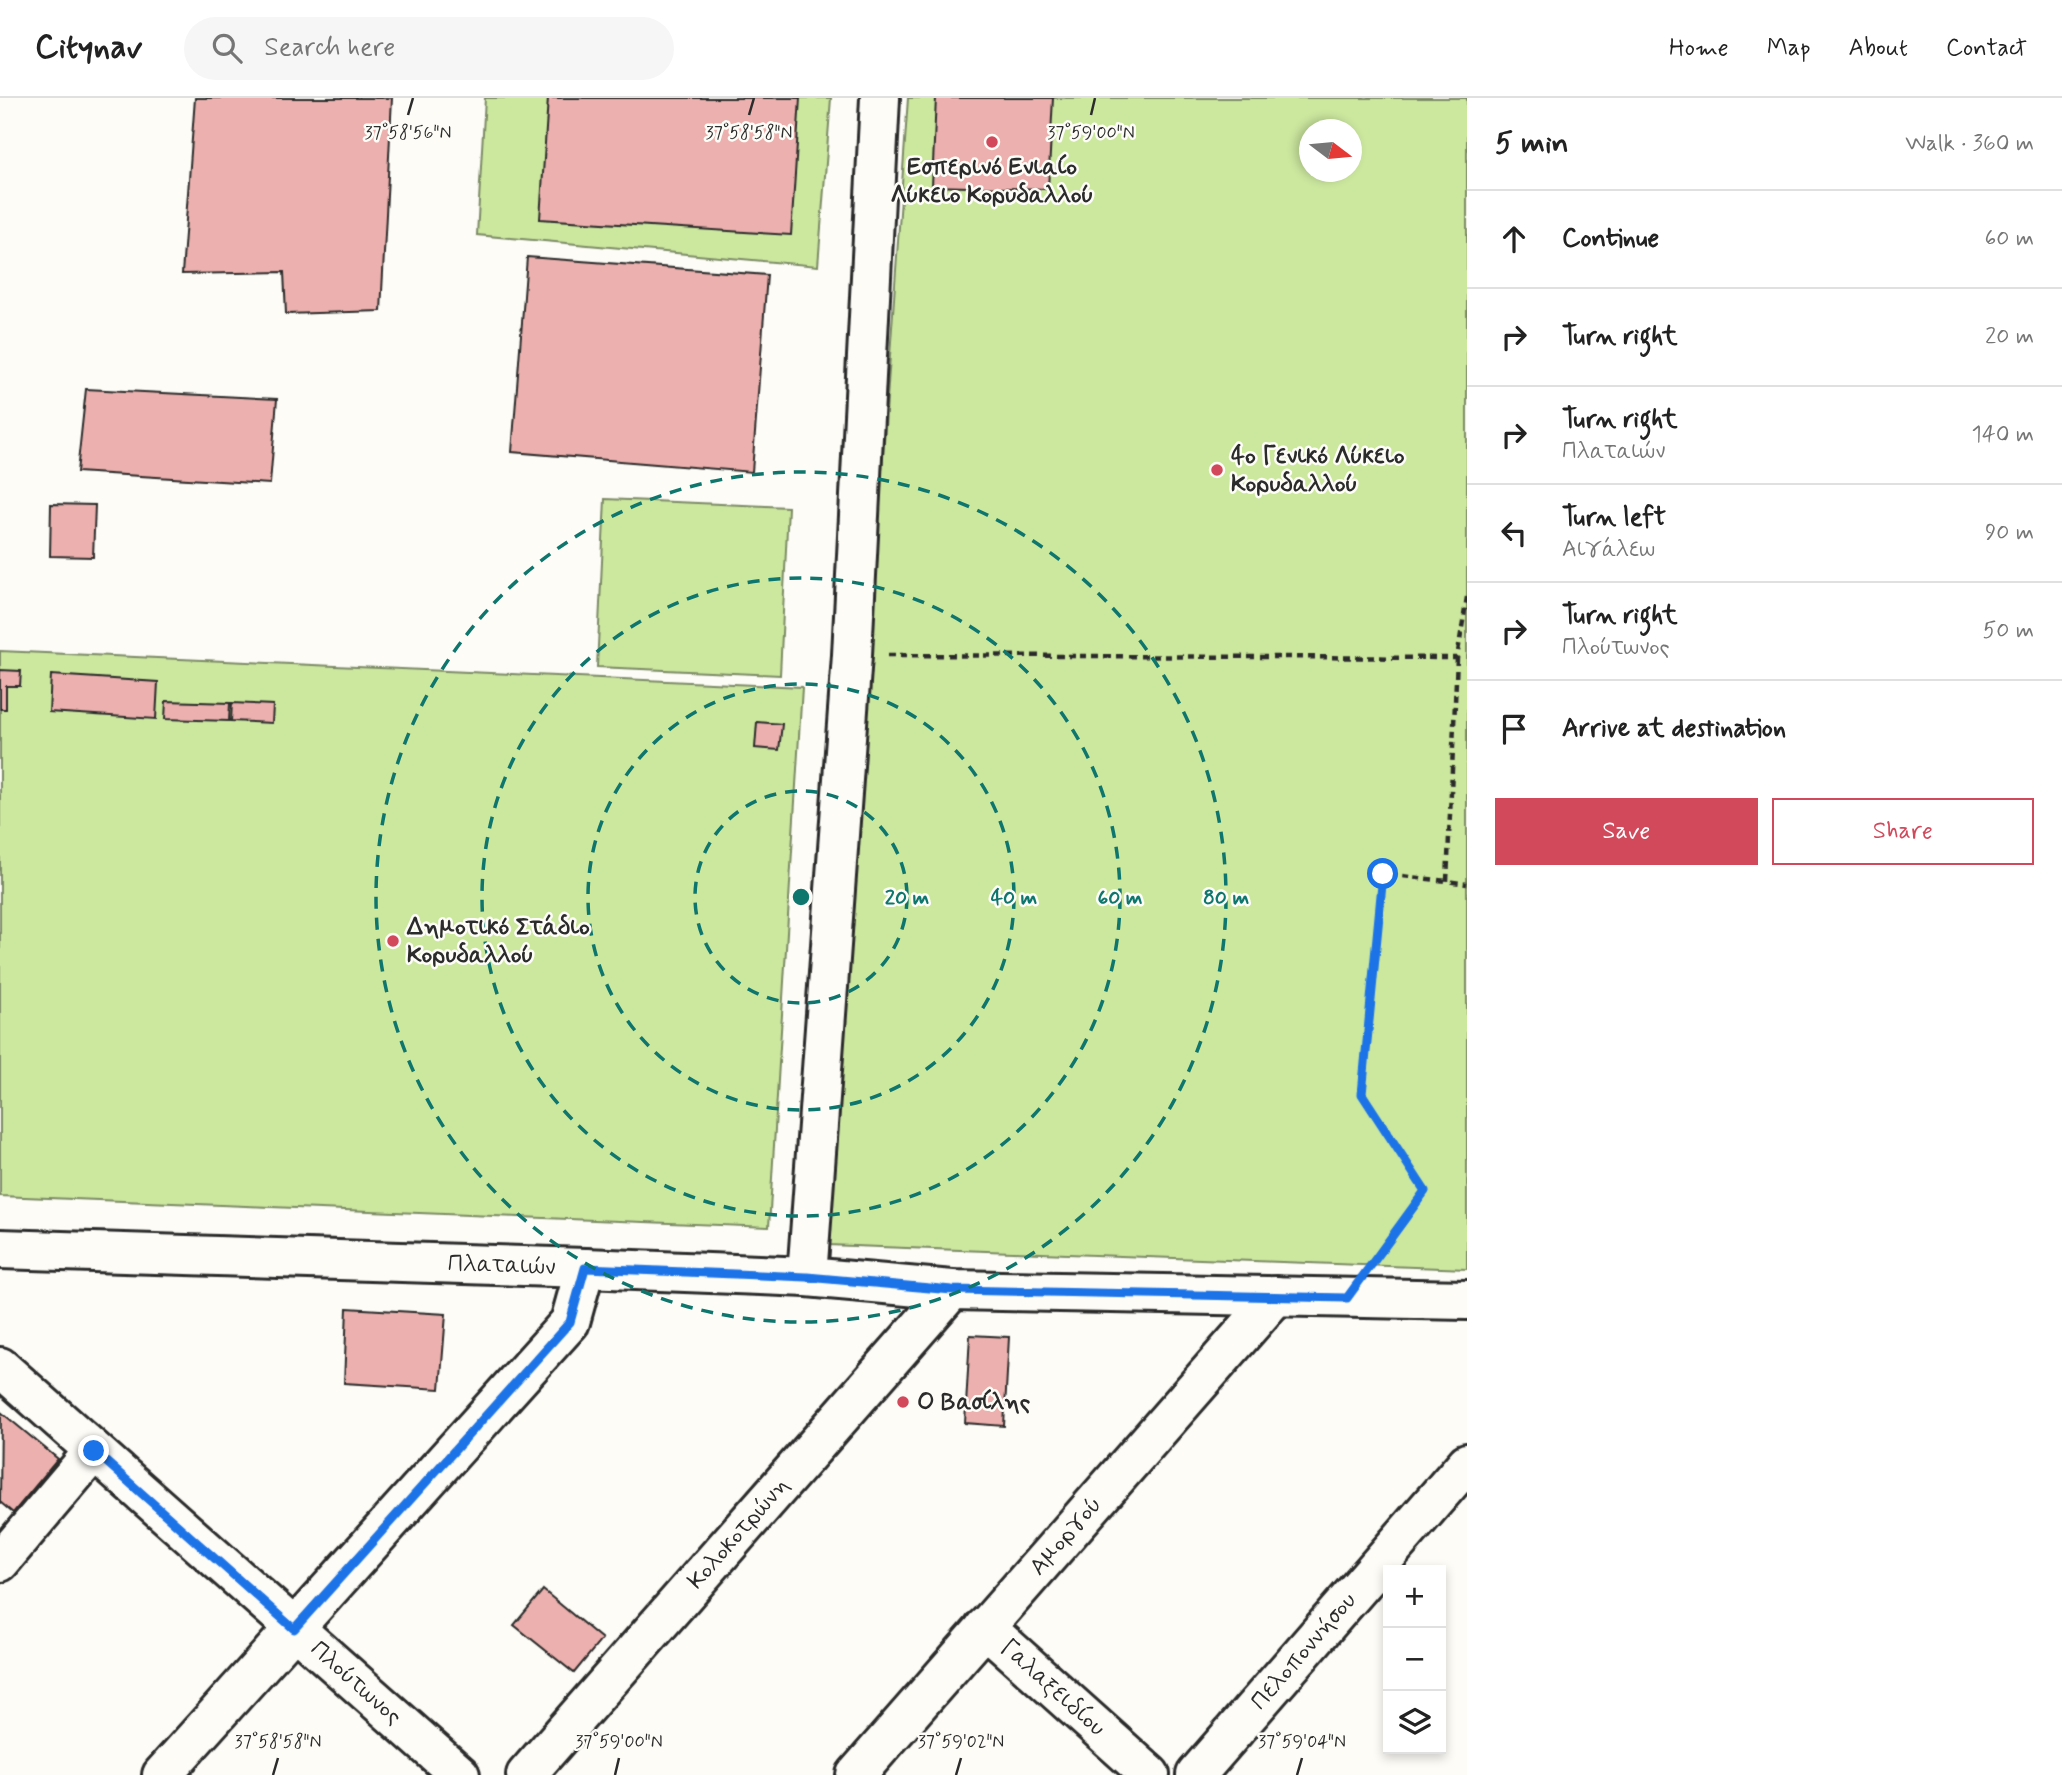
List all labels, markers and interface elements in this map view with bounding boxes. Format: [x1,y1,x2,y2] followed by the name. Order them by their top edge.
[184,17,674,80] search box
[35,26,142,70] text: Citynav
[208,29,246,67] icon: search
[264,31,395,65] text: Search here
[1669,33,1729,64] text: Home
[1767,33,1811,64] text: Map
[1849,33,1908,64] text: About
[1946,33,2027,64] text: Contact
[1299,119,1362,182] north arrow
[364,121,452,145] text: 37°58'56"N
[706,121,792,145] text: 37°58'58"N
[1047,121,1135,145] text: 37°59'00"N
[1495,124,1569,163] text: 5 min
[1905,129,2034,159] text: Walk · 360 m
[984,134,1000,150] marker: Εσπερινό Ενιαίο Λύκειο Κορυδαλλού
[891,152,1093,211] place label: Εσπερινό Ενιαίο Λύκειο Κορυδαλλού
[1495,220,1533,258] icon: ahead
[1562,222,1659,256] text: Continue
[1985,224,2034,254] text: 60 m
[1495,318,1533,356] icon: right
[1562,320,1678,354] text: Turn right
[1985,322,2034,352] text: 20 m
[1562,403,1678,437] text: Turn right
[1495,416,1533,454] icon: right
[1971,420,2034,450] text: 140 m
[1562,437,1665,467] text: Πλαταιών
[1231,441,1405,500] place label: 4ο Γενικό Λύκειο Κορυδαλλού
[1209,462,1225,478] marker: 4ο Γενικό Λύκειο Κορυδαλλού
[1562,501,1666,535] text: Turn left
[1495,514,1533,552] icon: left
[1985,518,2034,548] text: 90 m
[1562,535,1655,565] text: Αιγάλεω
[1562,599,1678,633] text: Turn right
[1495,612,1533,650] icon: right
[1983,616,2034,646] text: 50 m
[1562,633,1670,663] text: Πλούτωνος
[1495,710,1533,748] icon: arrive
[1562,712,1786,746] text: Arrive at destination
[1495,798,1758,865] button: Save
[1772,798,2034,865] button: Share
[1367,858,1398,889] route start
[885,884,930,912] text: 20 m
[991,884,1038,912] text: 40 m
[1097,884,1143,912] text: 60 m
[1203,884,1249,912] text: 80 m
[789,885,813,909] centre of rings
[406,912,590,971] place label: Δημοτικό Στάδιο Κορυδαλλού
[385,933,401,949] marker: Δημοτικό Στάδιο Κορυδαλλού
[447,1248,556,1283] street label: Πλαταιών
[917,1387,1031,1418] place label: Ο Βασίλης
[895,1394,911,1410] marker: Ο Βασίλης
[78,1435,109,1466] route end
[681,1470,796,1596] street label: Κολοκοτρώνη
[1023,1490,1109,1582] street label: Αμοργού
[1383,1565,1446,1754] map controls
[1383,1565,1446,1628] button: +
[1244,1586,1363,1717] street label: Πελοποννήσου
[1383,1628,1446,1691] button: −
[994,1632,1112,1743] street label: Γαλαξειδίου
[304,1634,408,1732] street label: Πλούτωνος
[1383,1691,1446,1754] button: layers
[235,1730,321,1754] text: 37°58'58"N
[575,1730,663,1754] text: 37°59'00"N
[918,1730,1004,1754] text: 37°59'02"N
[1258,1730,1346,1754] text: 37°59'04"N

